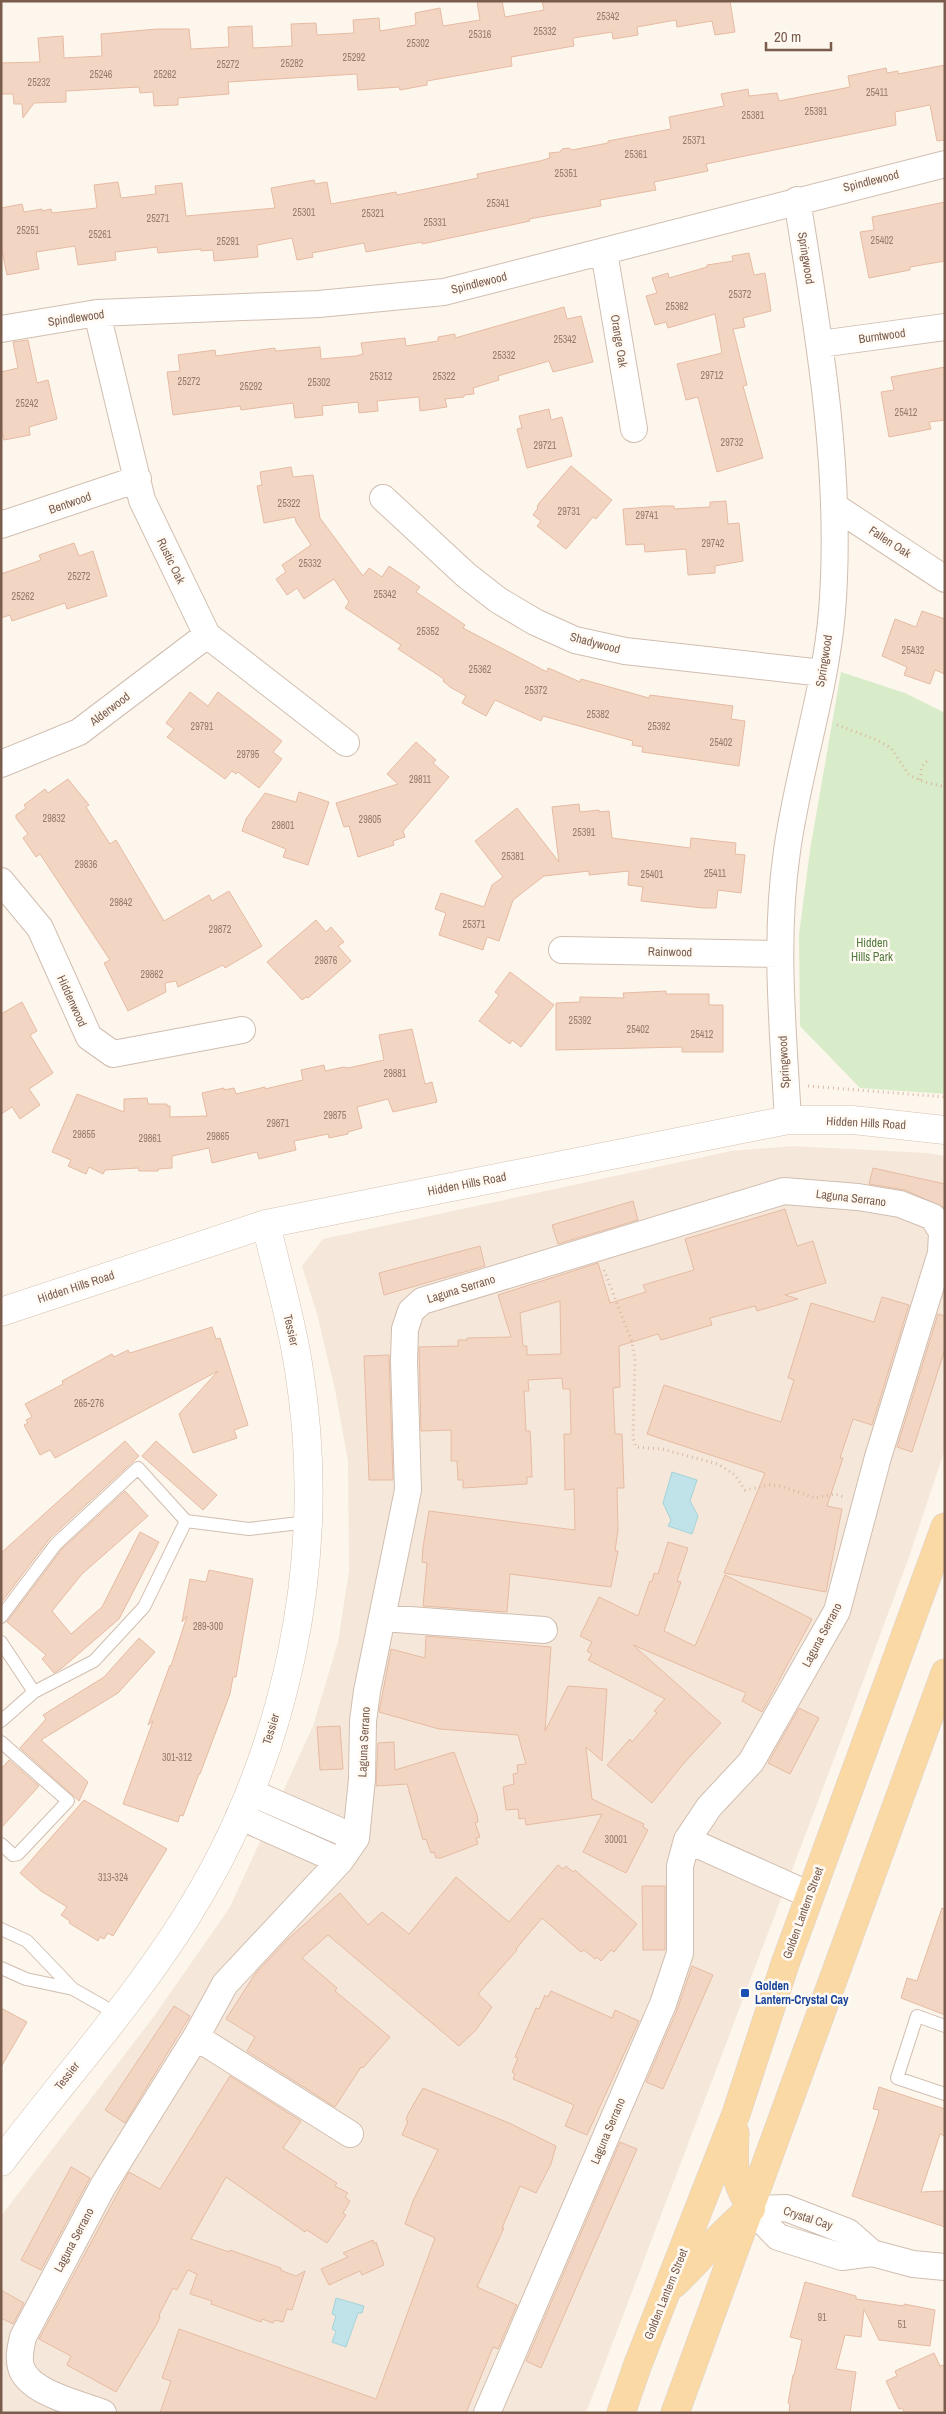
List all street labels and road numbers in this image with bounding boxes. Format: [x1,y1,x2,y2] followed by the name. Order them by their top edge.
[841,166,901,196] street label: Spindlewood
[794,231,818,285] street label: Springwood
[449,268,509,298] street label: Spindlewood
[47,306,105,330] street label: Spindlewood
[607,313,631,369] street label: Orange Oak
[858,325,906,347] street label: Burntwood
[47,488,93,518] street label: Bentwood
[866,522,914,562] street label: Fallen Oak
[153,536,189,586] street label: Rustic Oak
[568,629,622,657] street label: Shadywood
[812,634,836,688] street label: Springwood
[86,689,133,730] street label: Alderwood
[648,944,692,960] street label: Rainwood
[53,973,91,1029] street label: Hiddenwood
[775,1035,793,1089] street label: Springwood
[826,1113,906,1133] street label: Hidden Hills Road
[426,1169,508,1199] street label: Hidden Hills Road
[815,1186,887,1210] street label: Laguna Serrano
[36,1267,116,1307] street label: Hidden Hills Road
[425,1271,497,1307] street label: Laguna Serrano
[280,1313,303,1348] street label: Tessier
[798,1600,846,1670] street label: Laguna Serrano
[354,1706,374,1778] street label: Laguna Serrano
[259,1711,283,1747] street label: Tessier
[779,1865,827,1961] street label: Golden Lantern Street
[51,2058,84,2093] street label: Tessier
[587,2095,629,2167] street label: Laguna Serrano
[781,2203,835,2233] street label: Crystal Cay
[50,2205,98,2275] street label: Laguna Serrano
[640,2246,692,2342] street label: Golden Lantern Street

